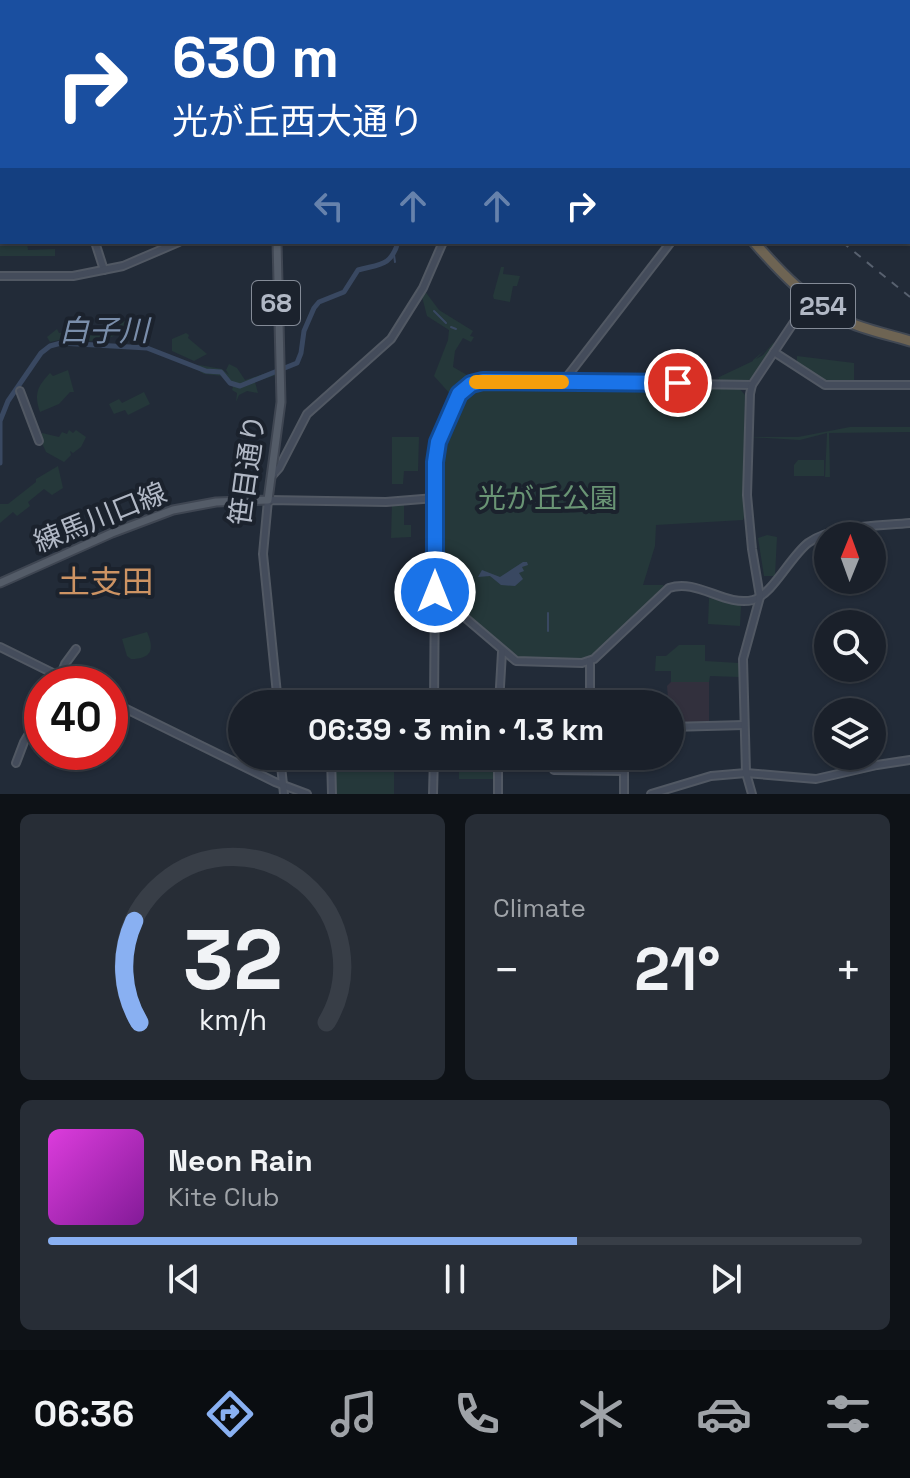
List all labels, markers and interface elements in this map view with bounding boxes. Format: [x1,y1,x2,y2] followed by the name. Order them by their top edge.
[172,22,339,93] text: 630 m
[40,32,144,136] icon: right
[172,99,424,145] text: 光が丘西大通り
[307,184,351,228] icon: left
[391,184,435,228] icon: ahead
[475,184,519,228] icon: ahead
[559,184,603,228] icon: right
[252,281,300,325] road number: 68
[791,284,855,328] road number: 254
[59,311,152,350] water label: 白子川
[644,349,712,417] pin
[656,361,700,405] icon: arrive
[221,412,273,528] street label: 笹目通り
[28,474,172,560] street label: 練馬川口線
[478,480,618,516] park label: 光が丘公園
[814,522,886,594] north arrow
[814,522,886,770] map controls
[393,550,477,634] position arrow
[58,562,154,602] district label: 土支田
[814,610,886,682] button: search
[24,666,128,770] speed limit sign: 40
[814,698,886,770] button: layers
[308,710,604,749] text: 06:39 · 3 min · 1.3 km
[493,891,586,925] text: Climate
[183,907,283,1013] text: 32
[634,931,721,1008] text: 21°
[493,942,520,998] text: −
[835,942,862,998] text: +
[198,1002,267,1038] text: km/h
[168,1141,313,1180] text: Neon Rain
[168,1180,280,1214] text: Kite Club
[162,1257,206,1301] icon: previous
[433,1257,477,1301] icon: pause
[704,1257,748,1301] icon: next
[202,1386,258,1442] icon: directions
[326,1386,382,1442] icon: music
[449,1386,505,1442] icon: phone
[573,1386,629,1442] icon: climate
[696,1386,752,1442] icon: car
[820,1386,876,1442] icon: filters
[34,1391,134,1437] text: 06:36

